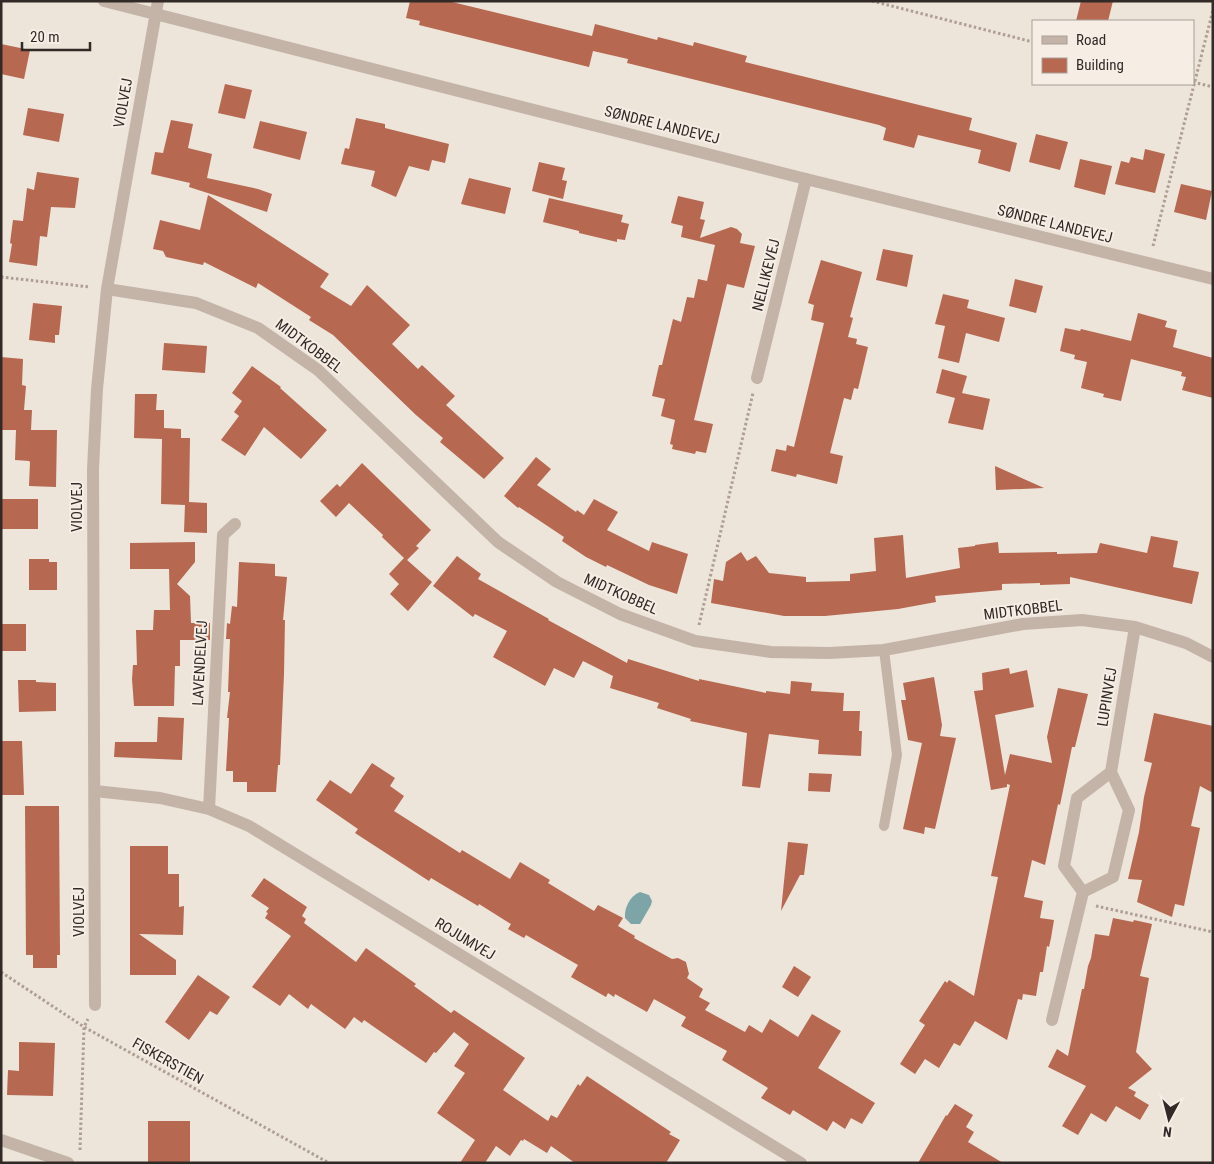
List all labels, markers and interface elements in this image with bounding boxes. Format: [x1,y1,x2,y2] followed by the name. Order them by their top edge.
[22,20,90,52] scale bar
[1032,20,1194,85] legend
[30,28,60,46] text: 20 m
[1076,31,1106,49] text: Road
[1076,56,1124,74] text: Building
[110,77,136,129] street label: VIOLVEJ
[603,102,721,148] street label: SØNDRE LANDEVEJ
[996,201,1114,247] street label: SØNDRE LANDEVEJ
[748,237,784,313] street label: NELLIKEVEJ
[272,315,346,377] street label: MIDTKOBBEL
[68,482,86,532] street label: VIOLVEJ
[581,570,661,618] street label: MIDTKOBBEL
[983,596,1063,624] street label: MIDTKOBBEL
[189,620,211,706] street label: LAVENDELVEJ
[1093,666,1121,728] street label: LUPINVEJ
[70,887,88,937] street label: VIOLVEJ
[432,914,498,964] street label: ROJUMVEJ
[129,1034,207,1088] street label: FISKERSTIEN
[1144,1094,1194,1144] north arrow
[1162,1123,1173,1140] text: N

